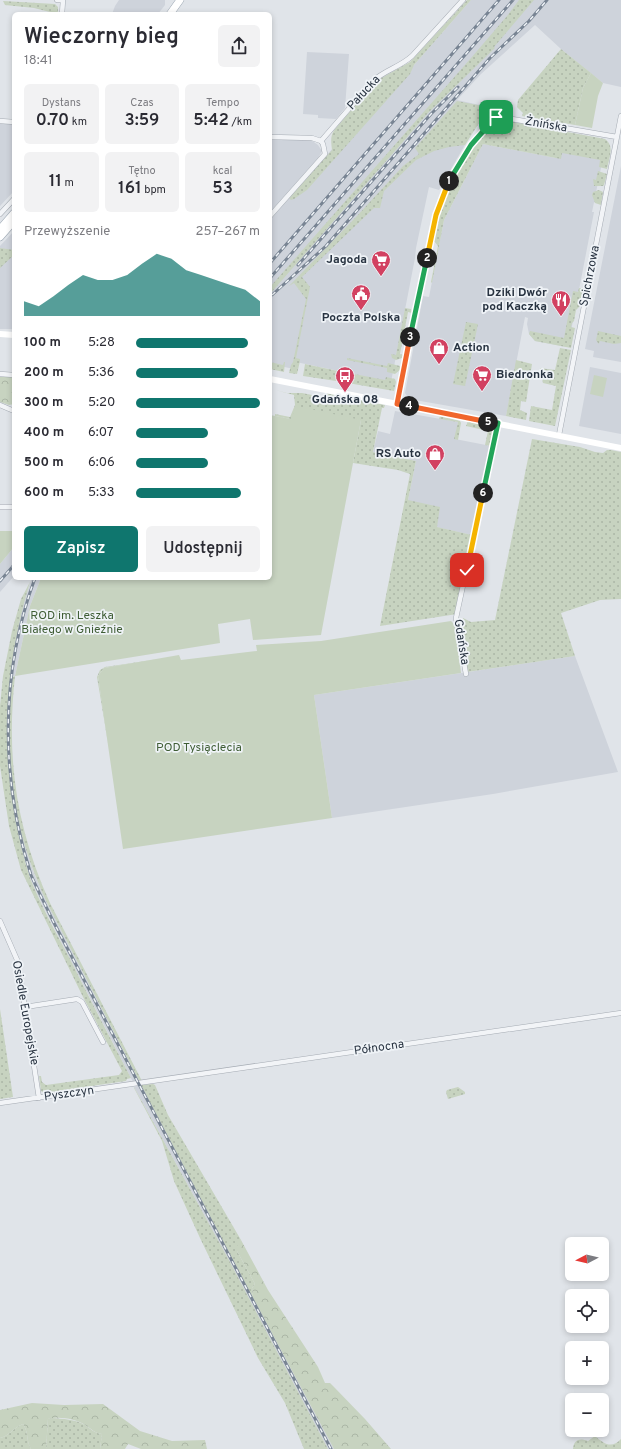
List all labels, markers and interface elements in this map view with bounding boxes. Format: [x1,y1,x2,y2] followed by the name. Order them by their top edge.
[24,24,179,51] text: Wieczorny bieg
[218,25,260,67] button: share
[24,53,53,69] text: 18:41
[344,72,384,114] street label: Pałucka
[42,96,81,110] text: Dystans
[130,96,154,110] text: Czas
[206,96,239,110] text: Tempo
[479,100,513,134] pin
[485,106,507,128] icon: arrive
[36,110,69,132] text: 0.70
[125,110,159,132] text: 3:59
[193,110,229,132] text: 5:42
[524,113,568,137] street label: Żnińska
[69,115,87,129] text: km
[229,115,252,129] text: /km
[128,164,156,178] text: Tętno
[213,164,232,178] text: kcal
[49,171,62,193] text: 11
[439,171,459,191] pin: 1
[447,174,451,188] text: 1
[62,176,74,190] text: m
[118,178,142,200] text: 161
[212,178,233,200] text: 53
[142,183,166,197] text: bpm
[24,224,110,240] text: Przewyższenie
[196,224,260,240] text: 257–267 m
[576,244,604,308] street label: Spichrzowa
[417,248,437,268] pin: 2
[370,249,392,277] supermarket icon: Jagoda
[424,251,430,265] text: 2
[326,252,367,268] place label: Jagoda
[350,283,372,311] public building icon: Poczta Polska
[482,285,547,315] place label: Dziki Dwór pod Kaczką
[550,289,572,317] restaurant icon: Dziki Dwór pod Kaczką
[322,310,400,326] place label: Poczta Polska
[400,327,420,347] pin: 3
[407,330,413,344] text: 3
[24,335,61,351] text: 100 m
[88,335,115,351] text: 5:28
[428,337,450,365] shop icon: Action
[453,340,490,356] place label: Action
[471,364,493,392] supermarket icon: Biedronka
[24,365,64,381] text: 200 m
[88,365,115,381] text: 5:36
[334,365,356,393] bus stop icon: Gdańska 08
[496,367,553,383] place label: Biedronka
[312,392,378,408] place label: Gdańska 08
[24,395,63,411] text: 300 m
[88,395,115,411] text: 5:20
[399,396,419,416] pin: 4
[405,399,413,413] text: 4
[478,412,498,432] pin: 5
[485,415,491,429] text: 5
[24,425,64,441] text: 400 m
[88,425,113,441] text: 6:07
[424,443,446,471] shop icon: RS Auto
[376,446,421,462] place label: RS Auto
[24,455,64,471] text: 500 m
[88,455,115,471] text: 6:06
[473,483,493,503] pin: 6
[24,485,64,501] text: 600 m
[88,485,115,501] text: 5:33
[480,486,486,500] text: 6
[24,526,138,572] button: Zapisz
[146,526,260,572] button: Udostępnij
[450,553,484,587] pin
[456,559,478,581] icon: check
[21,608,123,638] park label: ROD im. Leszka Białego w Gnieźnie
[449,618,473,666] street label: Gdańska
[156,740,242,756] park label: POD Tysiąclecia
[8,959,42,1067] street label: Osiedle Europejskie
[353,1037,405,1059] street label: Północna
[43,1083,95,1105] street label: Pyszczyn
[565,1237,609,1281] north arrow
[565,1237,609,1437] map controls
[565,1289,609,1333] button: locate
[565,1341,609,1385] button: +
[565,1393,609,1437] button: −

